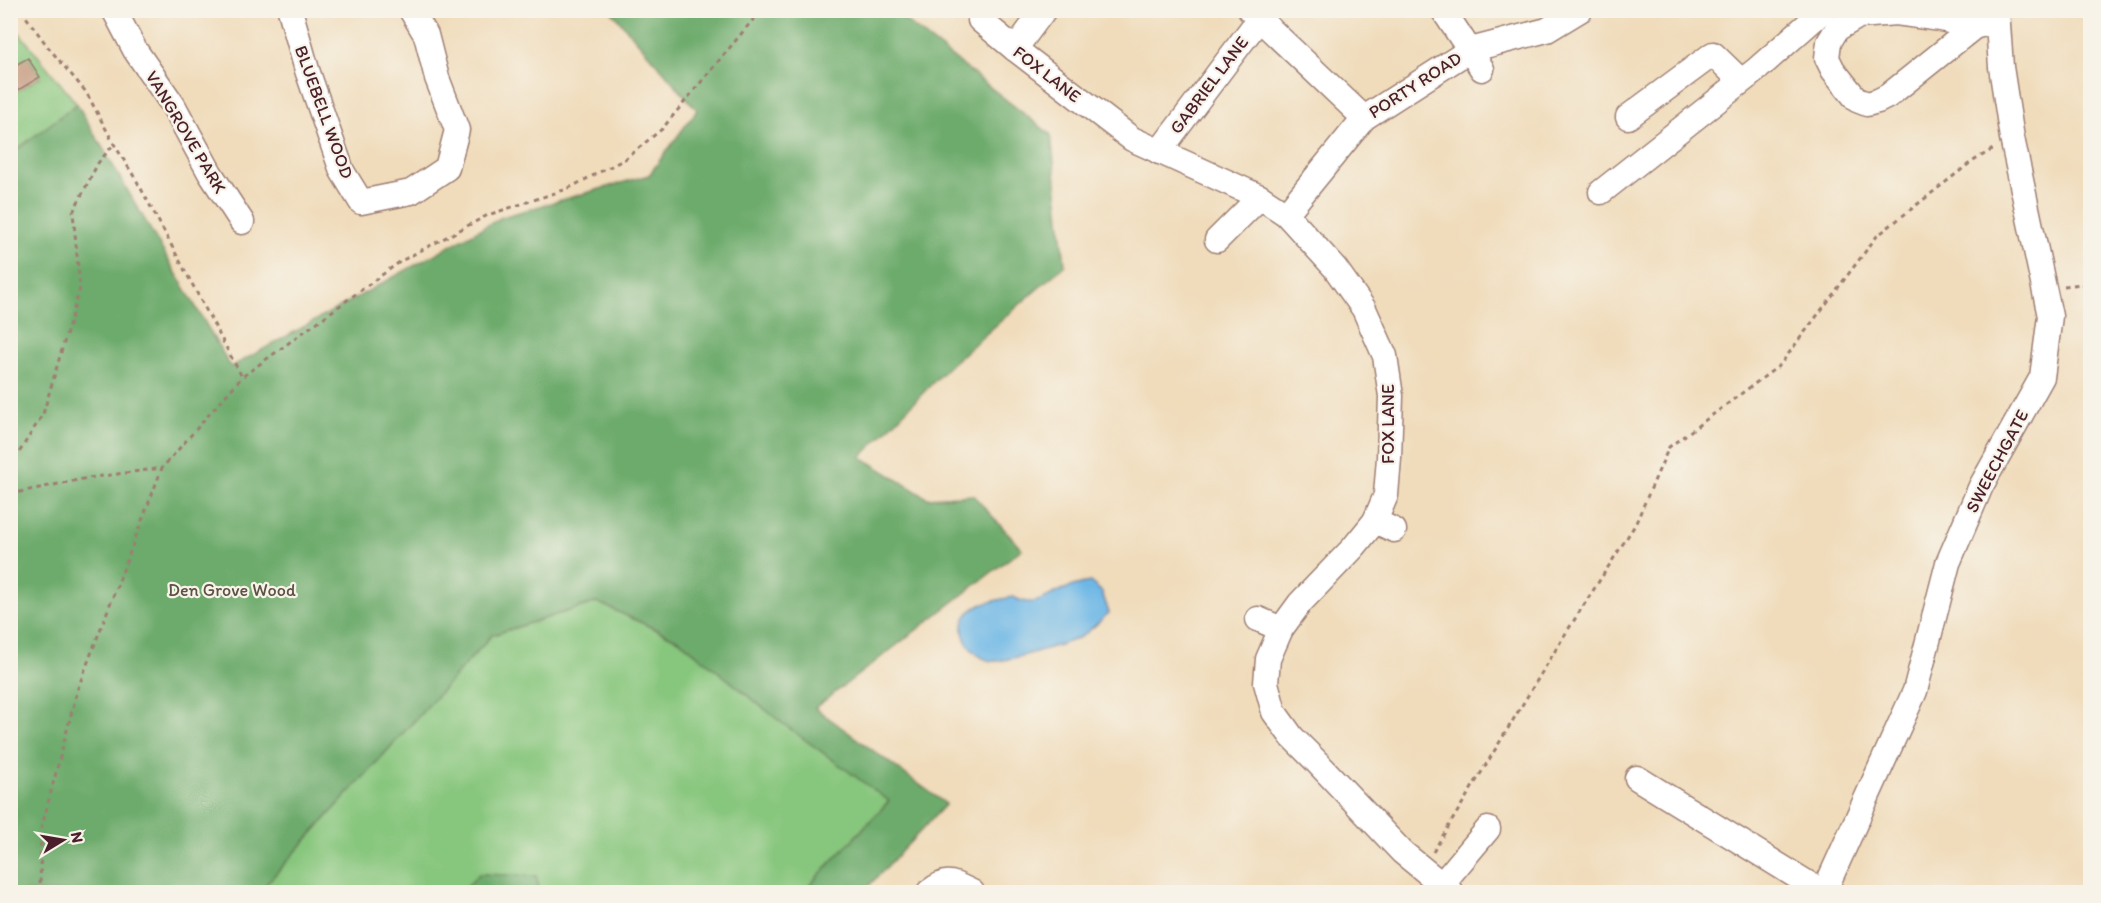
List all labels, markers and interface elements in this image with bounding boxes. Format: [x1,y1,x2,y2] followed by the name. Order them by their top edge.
[1165,32,1253,138] street label: GABRIEL LANE
[1009,41,1085,107] street label: FOX LANE
[290,42,358,182] street label: BLUEBELL WOOD
[1364,47,1466,123] street label: PORTY ROAD
[141,67,231,197] street label: VANGROVE PARK
[1377,384,1399,464] street label: FOX LANE
[1961,406,2033,516] street label: SWEECHGATE
[168,579,296,601] park label: Den Grove Wood
[33,810,93,870] north arrow
[67,830,88,844] text: N

